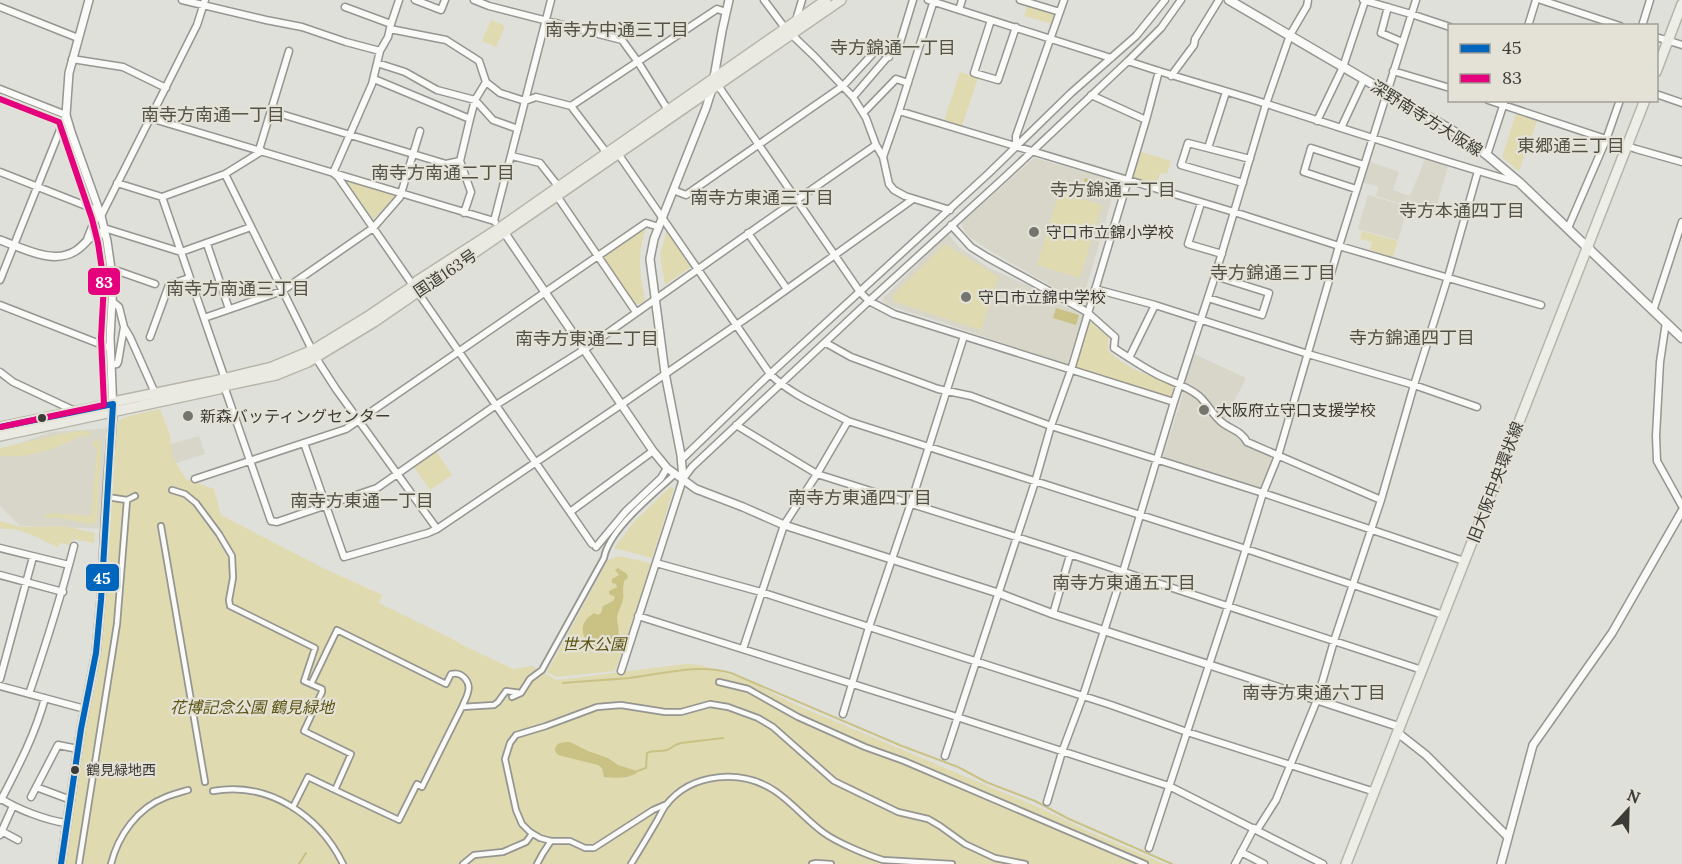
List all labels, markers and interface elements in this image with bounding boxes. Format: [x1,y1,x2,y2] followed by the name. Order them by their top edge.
[545,18,689,41] district label: 南寺方中通三丁目
[1448,24,1658,102] legend
[830,36,956,59] district label: 寺方錦通一丁目
[1502,36,1522,59] text: 45
[1502,66,1522,89] text: 83
[1367,76,1487,160] street label: 深野南寺方大阪線
[141,103,285,126] district label: 南寺方南通一丁目
[1517,134,1625,157] district label: 東郷通三丁目
[371,161,515,184] district label: 南寺方南通二丁目
[1050,178,1176,201] district label: 寺方錦通二丁目
[690,186,834,209] district label: 南寺方東通三丁目
[1399,199,1525,222] district label: 寺方本通四丁目
[1046,222,1174,242] place label: 守口市立錦小学校
[1027,225,1041,239] marker: 守口市立錦小学校
[410,245,480,301] street label: 国道163号
[1210,261,1336,284] district label: 寺方錦通三丁目
[87,267,121,296] line badge: 83
[95,272,113,292] text: 83
[166,277,310,300] district label: 南寺方南通三丁目
[978,287,1106,307] place label: 守口市立錦中学校
[959,290,973,304] marker: 守口市立錦中学校
[1349,326,1475,349] district label: 寺方錦通四丁目
[515,327,659,350] district label: 南寺方東通二丁目
[1216,400,1376,420] place label: 大阪府立守口支援学校
[1197,403,1211,417] marker: 大阪府立守口支援学校
[200,406,391,426] place label: 新森バッティングセンター
[181,409,195,423] marker: 新森バッティングセンター
[36,412,48,424] unlabelled marker
[1463,419,1527,545] street label: 旧大阪中央環状線
[788,486,932,509] district label: 南寺方東通四丁目
[290,489,434,512] district label: 南寺方東通一丁目
[85,563,120,592] line badge: 45
[93,568,111,588] text: 45
[1052,571,1196,594] district label: 南寺方東通五丁目
[562,634,628,654] park label: 世木公園
[1242,681,1386,704] district label: 南寺方東通六丁目
[170,697,336,717] park label: 花博記念公園 鶴見緑地
[86,761,156,779] place label: 鶴見緑地西
[69,764,81,776] marker: 鶴見緑地西
[1598,780,1658,840] north arrow
[1624,785,1643,808] text: N

